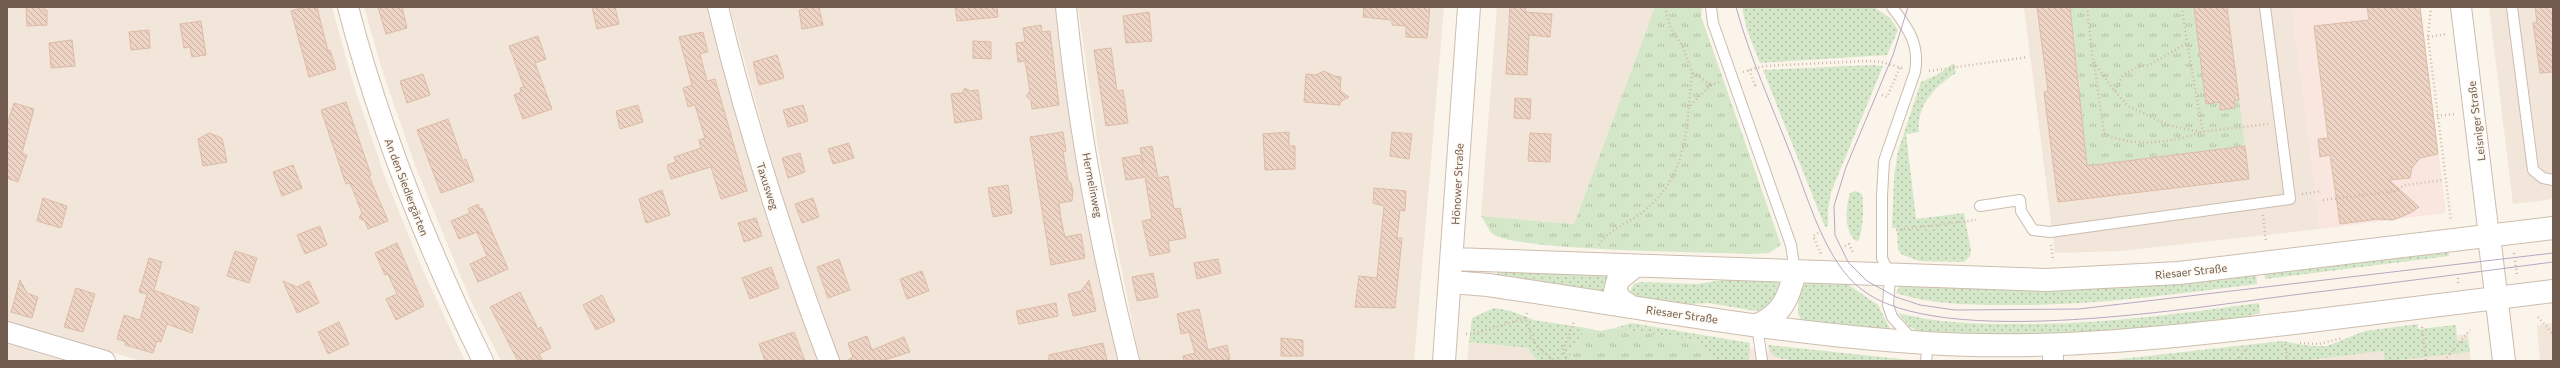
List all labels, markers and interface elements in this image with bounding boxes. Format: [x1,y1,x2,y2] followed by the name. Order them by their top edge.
[2465,80,2487,162] street label: Leisniger Straße
[382,136,432,238] street label: An den Siedlergärten
[1448,143,1466,225] street label: Hönower Straße
[1080,151,1106,219] street label: Hermelinweg
[754,161,782,211] street label: Taxusweg
[2154,261,2228,281] street label: Riesaer Straße
[1645,303,1719,326] street label: Riesaer Straße

